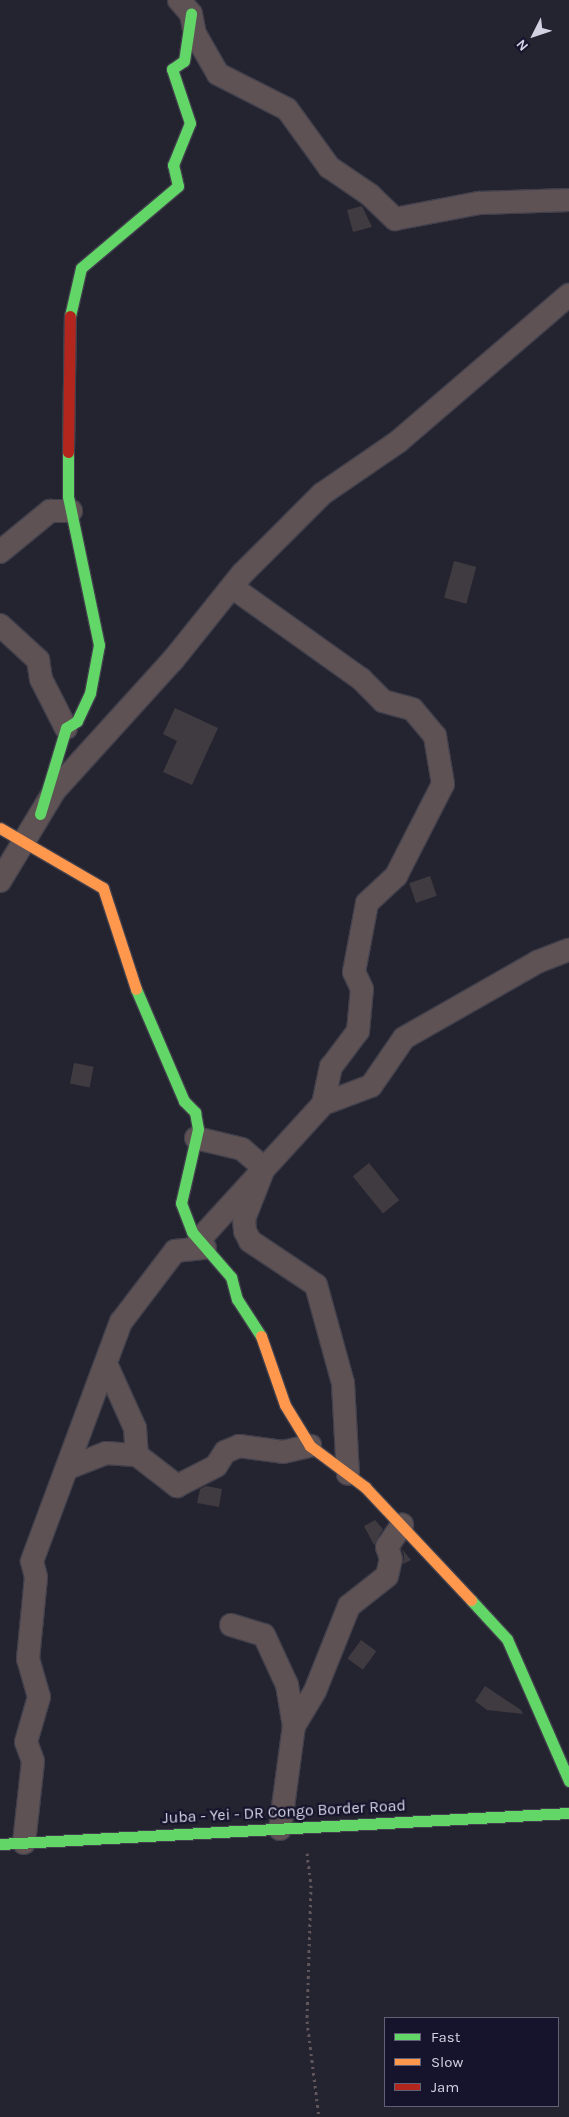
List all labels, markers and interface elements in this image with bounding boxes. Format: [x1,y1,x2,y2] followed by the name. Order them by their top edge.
[509,10,559,60] north arrow
[513,36,532,55] text: N
[162,1796,406,1828] street label: Juba - Yei - DR Congo Border Road
[384,2017,559,2107] legend
[431,2028,460,2046] text: Fast
[431,2053,463,2071] text: Slow
[431,2078,459,2096] text: Jam

